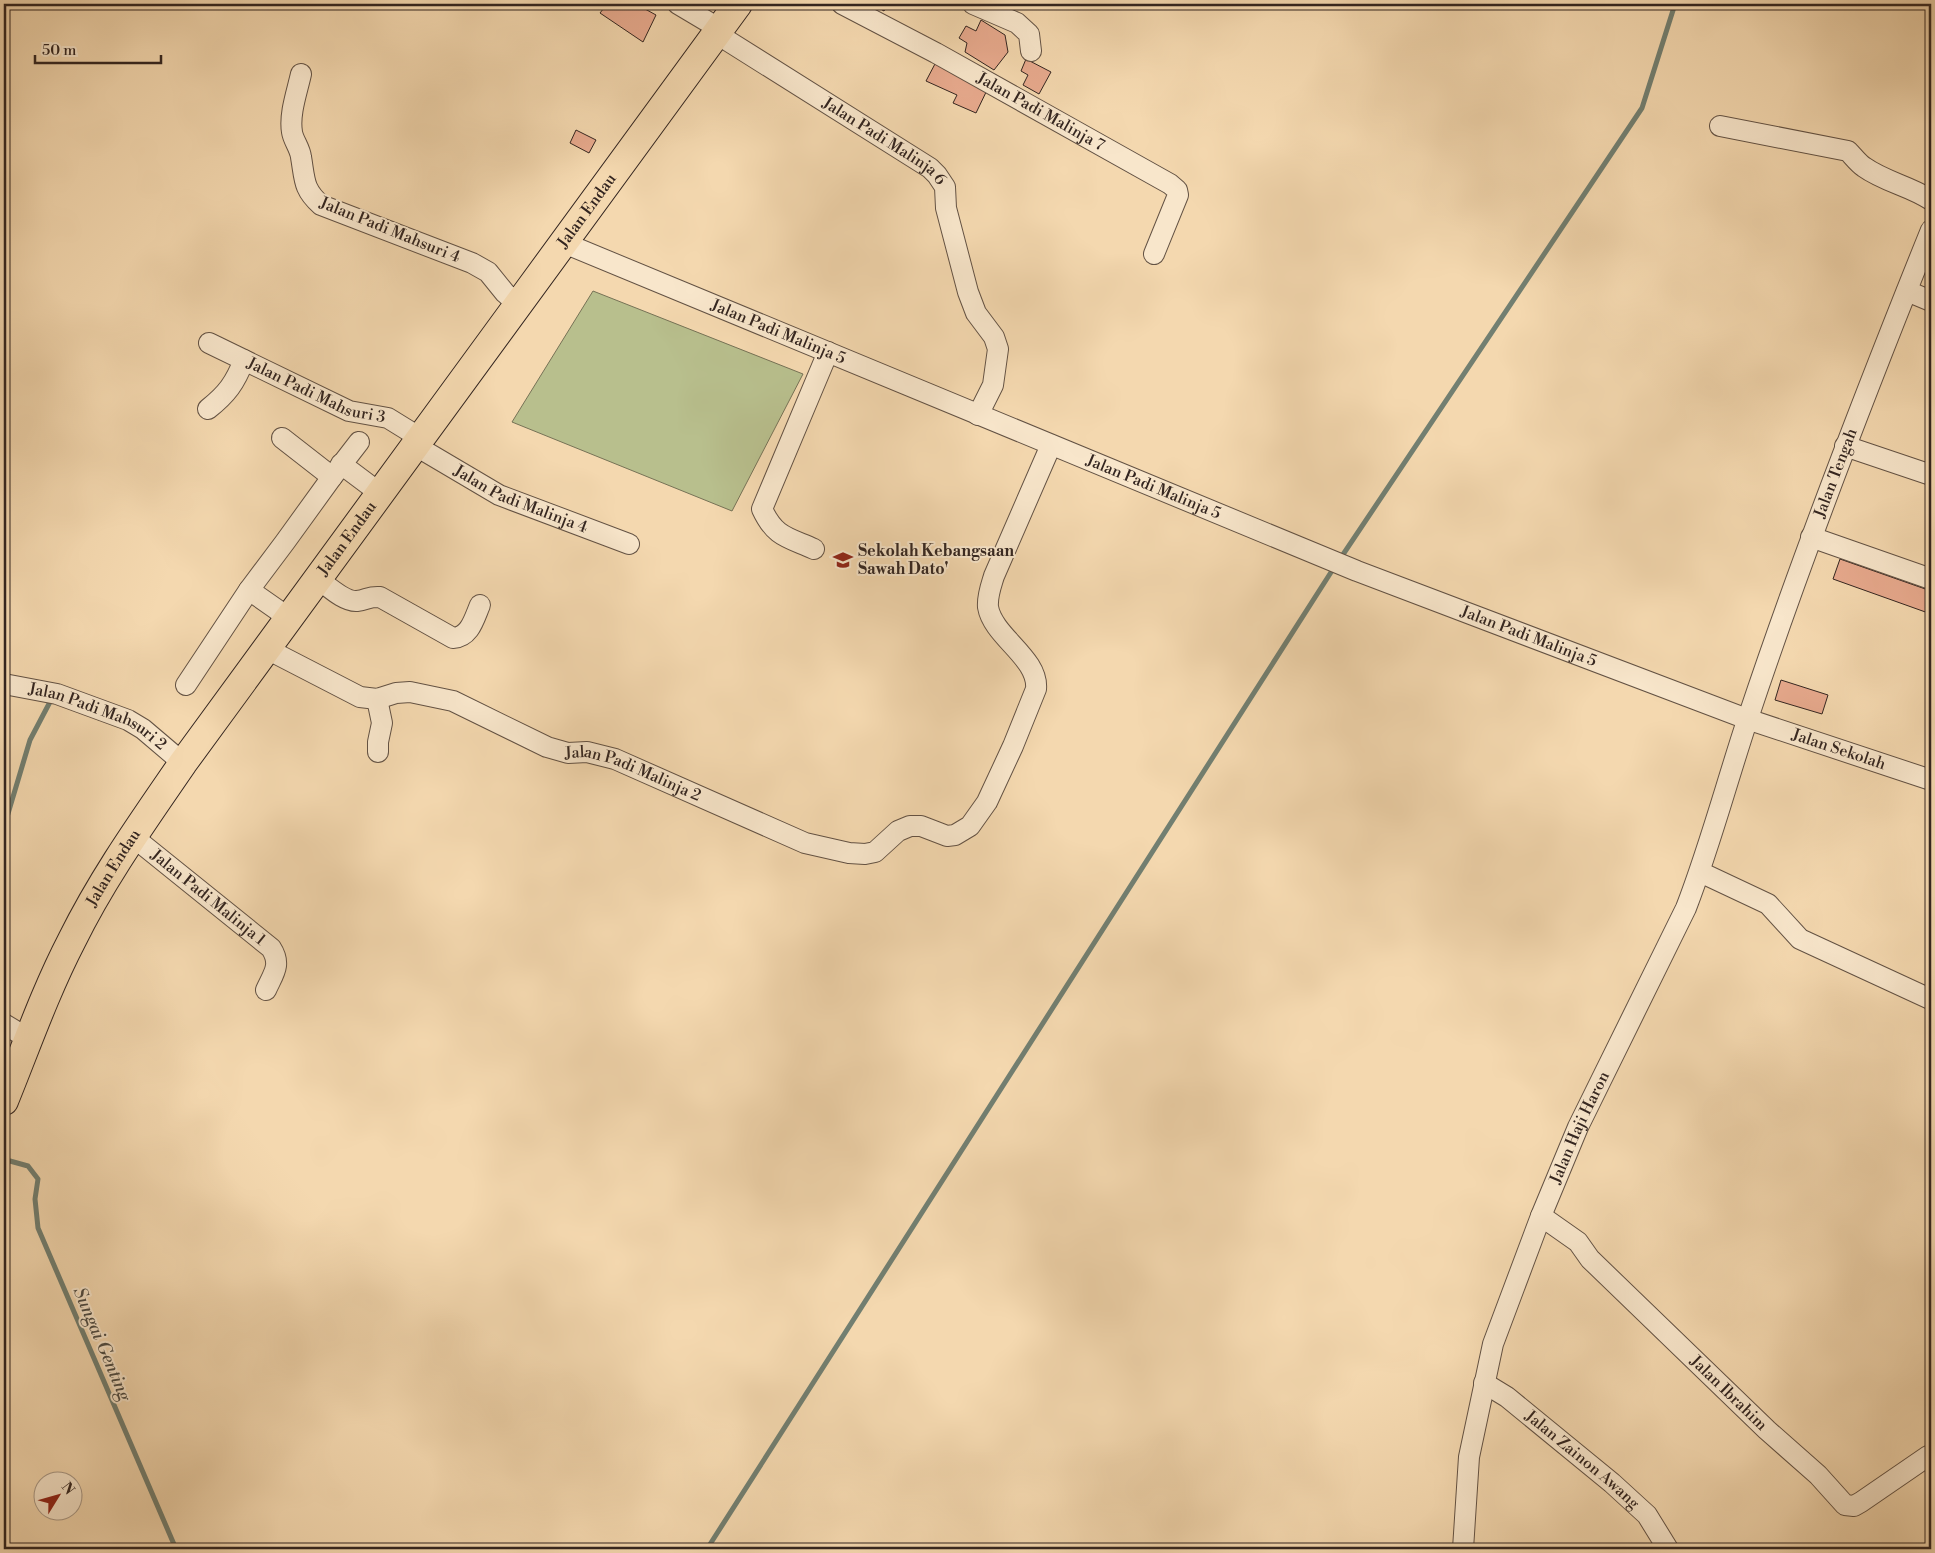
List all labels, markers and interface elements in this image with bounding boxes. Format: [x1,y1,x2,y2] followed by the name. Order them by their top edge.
[35,32,161,64] scale bar
[42,41,76,60] text: 50 m
[973,67,1108,155] street label: Jalan Padi Malinja 7
[818,92,951,189] street label: Jalan Padi Malinja 6
[552,170,621,253] street label: Jalan Endau
[316,192,464,267] street label: Jalan Padi Mahsuri 4
[707,295,849,368] street label: Jalan Padi Malinja 5
[243,353,387,427] street label: Jalan Padi Mahsuri 3
[1809,425,1862,521] street label: Jalan Tengah
[1082,450,1224,524] street label: Jalan Padi Malinja 5
[449,460,591,538] street label: Jalan Padi Malinja 4
[313,497,381,581] street label: Jalan Endau
[858,541,1014,579] place label: Sekolah Kebangsaan Sawah Dato'
[832,549,854,571] school or university icon: Sekolah Kebangsaan Sawah Dato'
[1457,601,1600,671] street label: Jalan Padi Malinja 5
[26,679,171,755] street label: Jalan Padi Mahsuri 2
[1788,724,1889,774] street label: Jalan Sekolah
[563,742,704,806] street label: Jalan Padi Malinja 2
[81,825,145,911] street label: Jalan Endau
[146,845,270,950] street label: Jalan Padi Malinja 1
[1545,1068,1614,1188] street label: Jalan Haji Haron
[68,1283,137,1405] water label: Sungai Genting
[1685,1351,1772,1435] street label: Jalan Ibrahim
[1520,1405,1644,1514] street label: Jalan Zainon Awang
[32,1470,82,1520] north arrow
[57,1479,78,1499] text: N

